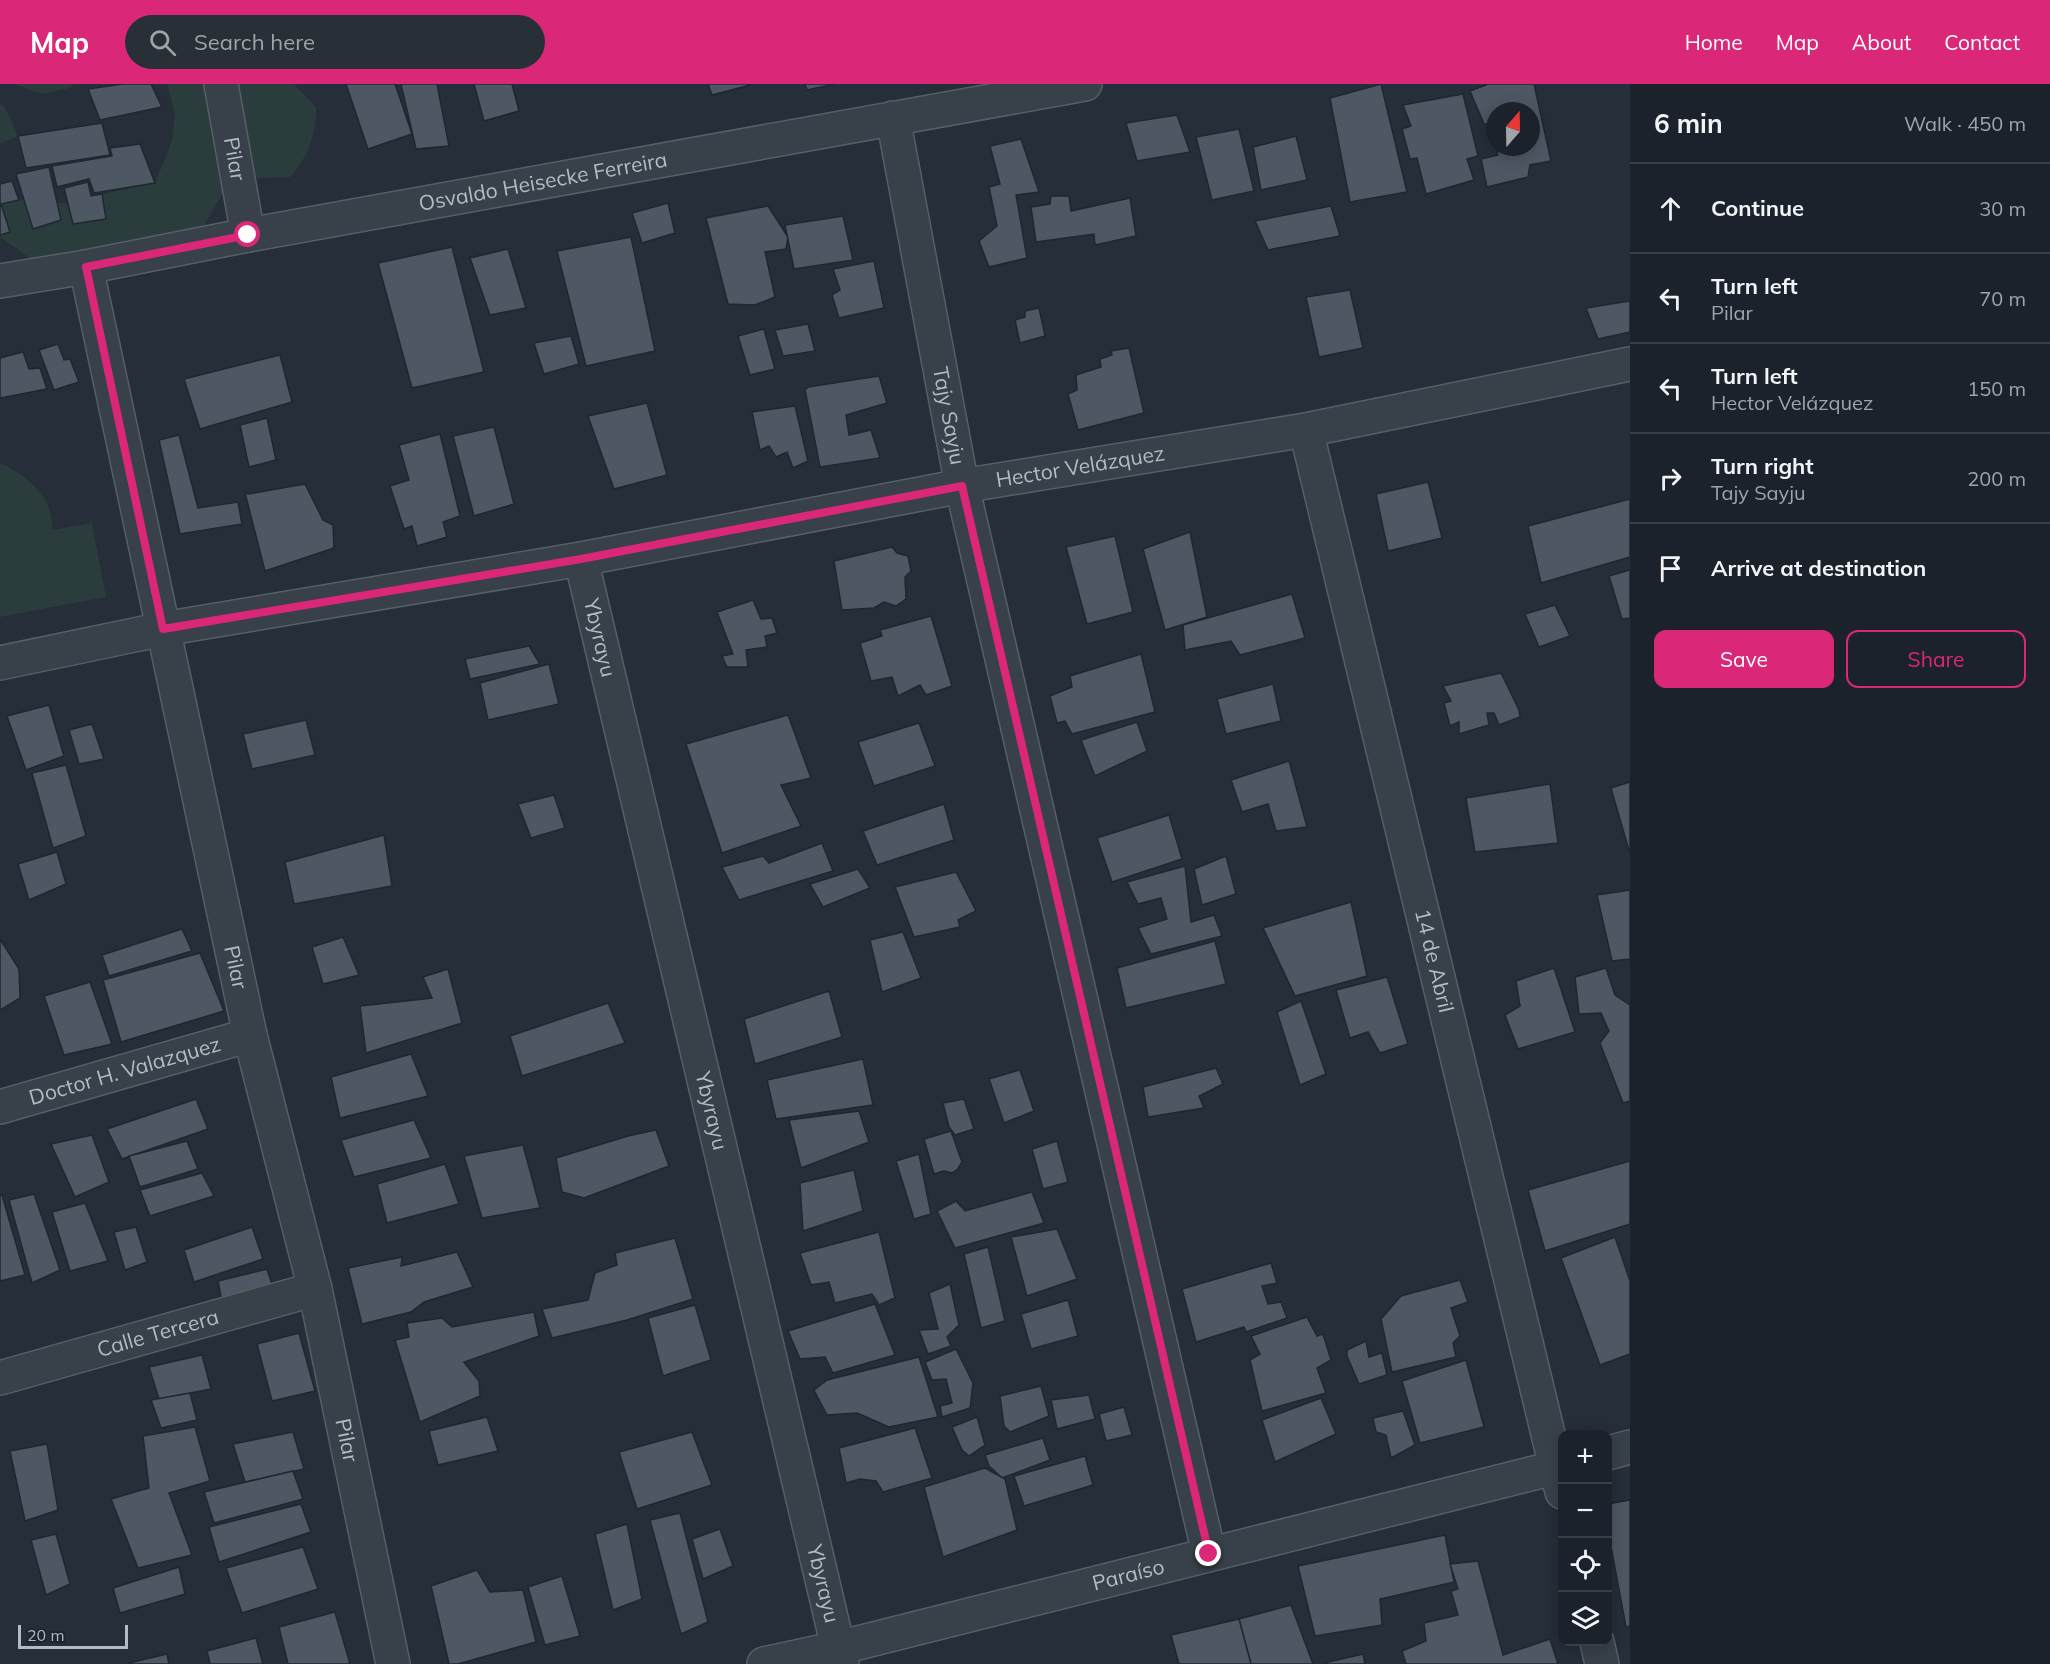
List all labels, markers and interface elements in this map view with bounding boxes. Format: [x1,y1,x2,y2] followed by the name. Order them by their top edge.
[125,15,545,69] search box
[30,25,89,60] text: Map
[146,26,179,59] icon: search
[194,28,315,56] text: Search here
[1685,29,1743,55] text: Home
[1776,29,1819,55] text: Map
[1852,29,1911,55] text: About
[1944,29,2020,55] text: Contact
[1486,102,1540,156] north arrow
[1654,107,1723,140] text: 6 min
[1904,111,2026,136] text: Walk · 450 m
[219,135,252,183] street label: Pilar
[417,146,669,216] street label: Osvaldo Heisecke Ferreira
[1654,192,1687,225] icon: ahead
[1711,194,1804,222] text: Continue
[1979,196,2026,221] text: 30 m
[234,221,260,247] route start
[1711,272,1798,300] text: Turn left
[1654,282,1687,315] icon: left
[1979,286,2026,311] text: 70 m
[1711,300,1753,325] text: Pilar
[1711,362,1798,390] text: Turn left
[928,364,972,467] street label: Tajy Sayju
[1654,372,1687,405] icon: left
[1967,376,2026,401] text: 150 m
[1711,390,1873,415] text: Hector Velázquez
[994,439,1166,492] street label: Hector Velázquez
[1711,452,1814,480] text: Turn right
[1654,462,1687,495] icon: right
[1967,466,2026,491] text: 200 m
[1711,480,1805,505] text: Tajy Sayju
[1654,552,1687,585] icon: arrive
[1711,554,1926,582] text: Arrive at destination
[579,595,622,679] street label: Ybyrayu
[1654,630,1834,688] button: Save
[1846,630,2026,688] button: Share
[1410,906,1460,1015] street label: 14 de Abril
[219,943,254,992] street label: Pilar
[26,1030,223,1110] street label: Doctor H. Valazquez
[690,1068,734,1152] street label: Ybyrayu
[94,1303,221,1362] street label: Calle Tercera
[330,1416,365,1465] street label: Pilar
[1558,1430,1612,1646] map controls
[1558,1430,1612,1484] button: +
[1558,1484,1612,1538] button: −
[1558,1538,1612,1592] button: locate
[1195,1540,1221,1566] route end
[802,1541,846,1625] street label: Ybyrayu
[1089,1553,1167,1596] street label: Paraíso
[1558,1592,1612,1646] button: layers
[18,1622,128,1650] scale bar
[27,1625,64,1645] text: 20 m

